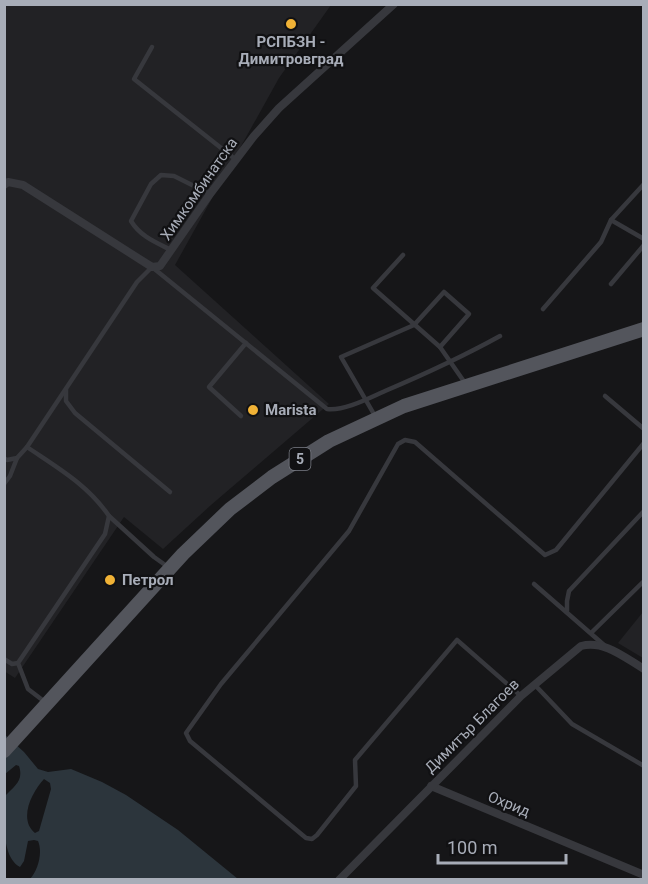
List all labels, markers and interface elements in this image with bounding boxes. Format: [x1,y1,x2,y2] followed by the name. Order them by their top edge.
[284,17,298,31] marker: РСПБЗН - Димитровград
[239,33,344,68] place label: РСПБЗН - Димитровград
[157,134,241,244] street label: Химкомбинатска
[265,401,316,419] place label: Marista
[246,403,260,417] marker: Marista
[290,448,310,470] road number: 5
[122,571,174,589] place label: Петрол
[103,573,117,587] marker: Петрол
[421,675,523,777] street label: Димитър Благоев
[485,787,533,821] street label: Охрид
[438,827,566,865] scale bar
[447,837,498,858] text: 100 m

